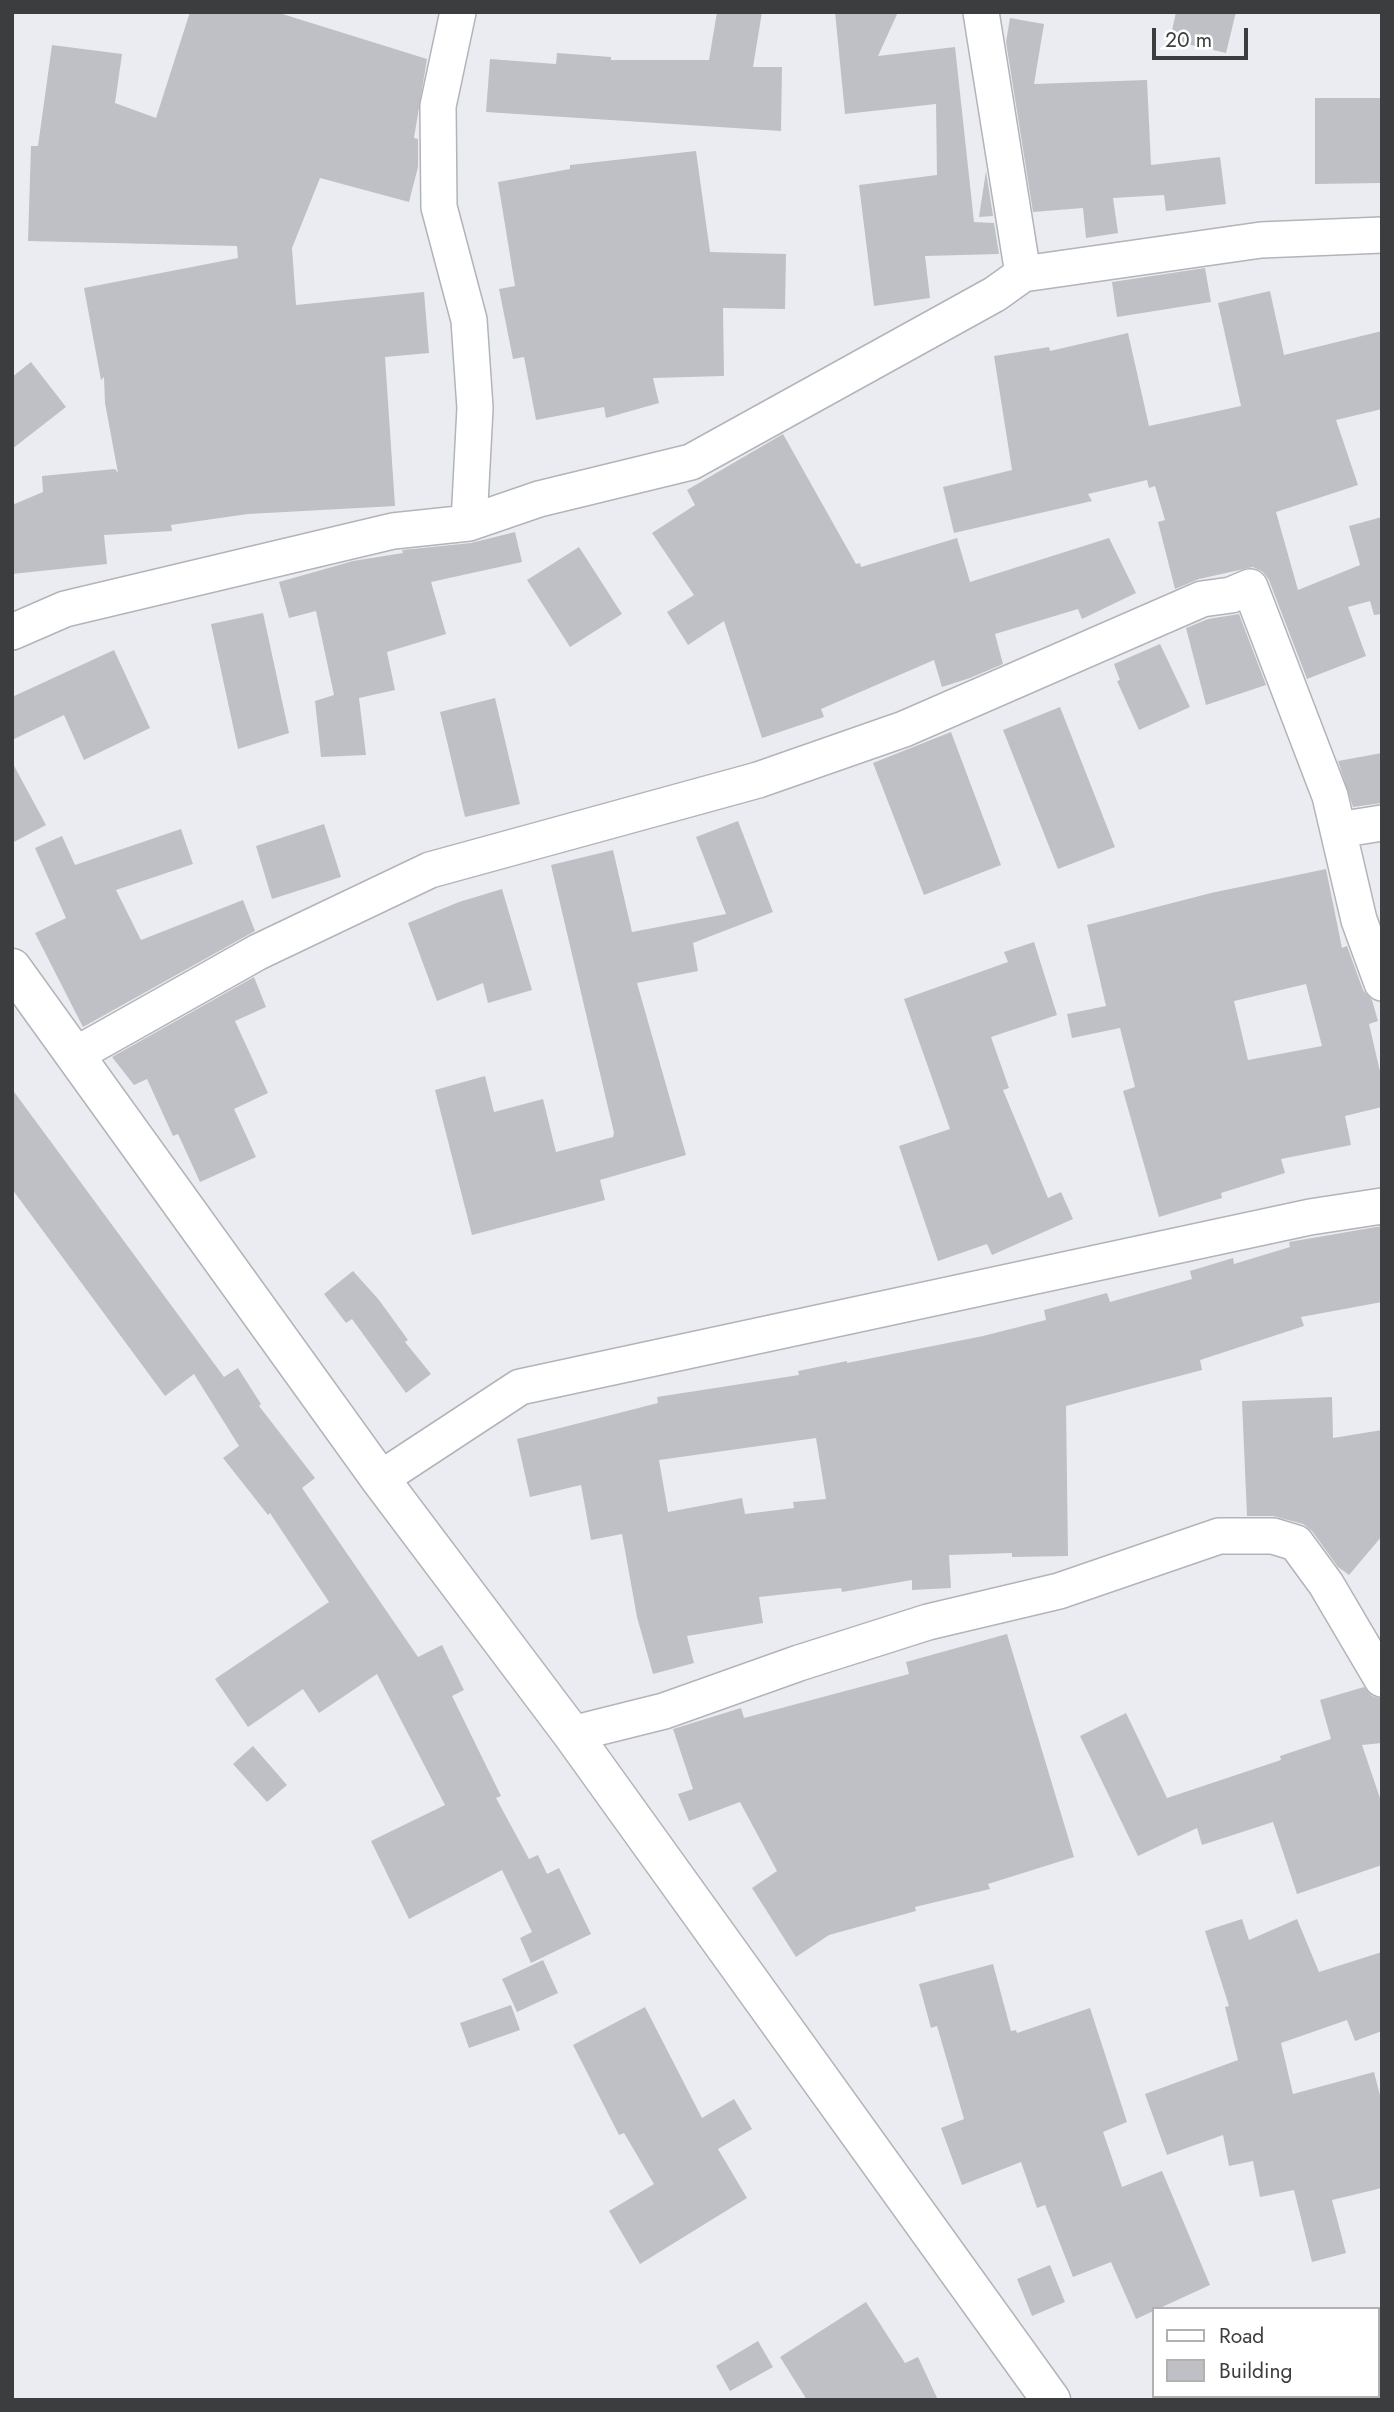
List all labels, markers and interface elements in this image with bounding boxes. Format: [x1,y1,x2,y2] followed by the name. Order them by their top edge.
[1156,14,1252,58] scale bar
[1165,25,1212,55] text: 20 m
[1152,2307,1380,2398] legend
[1219,2321,1264,2351] text: Road
[1219,2356,1292,2386] text: Building

